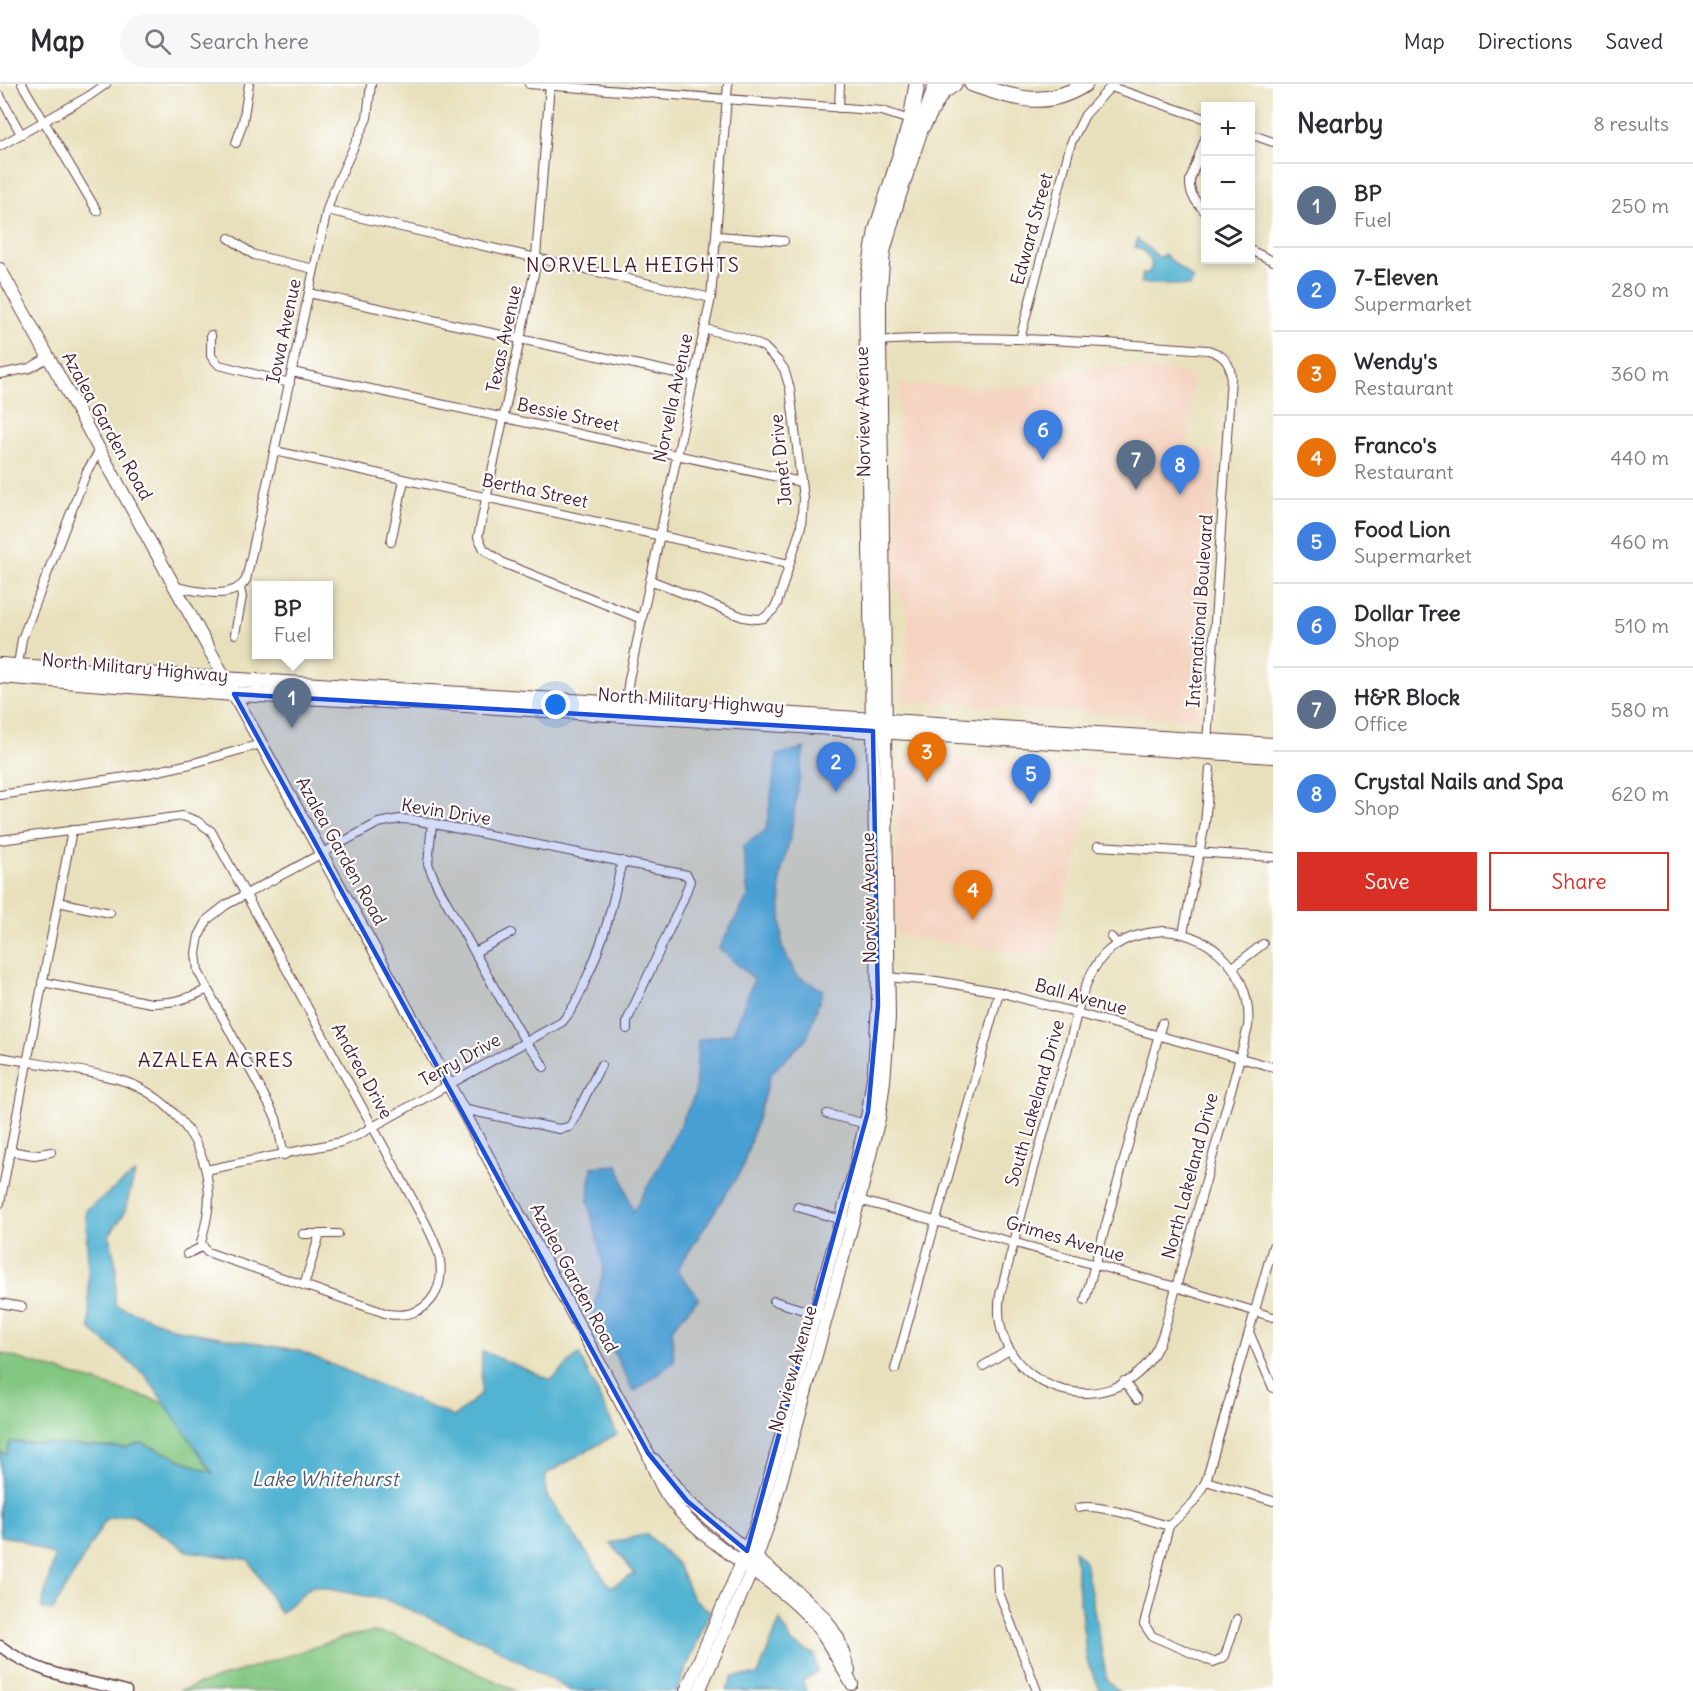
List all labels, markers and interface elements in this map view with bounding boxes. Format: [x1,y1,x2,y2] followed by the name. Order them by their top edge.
[120,14,540,68] search box
[30,23,84,59] text: Map
[141,25,174,58] icon: search
[189,27,309,55] text: Search here
[1404,28,1445,55] text: Map
[1478,28,1572,55] text: Directions
[1605,28,1663,55] text: Saved
[1201,102,1255,264] map controls
[1201,102,1255,156] button: +
[1297,107,1383,140] text: Nearby
[1593,111,1669,136] text: 8 results
[1201,156,1255,210] button: −
[1005,170,1058,288] street label: Edward Street
[1354,179,1382,207] text: BP
[1313,193,1320,218] text: 1
[1611,193,1669,218] text: 250 m
[1354,207,1391,232] text: Fuel
[1201,210,1255,264] button: layers
[526,252,740,277] district label: NORVELLA HEIGHTS
[1354,263,1438,291] text: 7-Eleven
[261,276,306,385] street label: Iowa Avenue
[1311,277,1322,302] text: 2
[1611,277,1669,302] text: 280 m
[481,283,526,395] street label: Texas Avenue
[1354,291,1472,316] text: Supermarket
[648,331,697,464] street label: Norvella Avenue
[850,346,875,478] street label: Norview Avenue
[1354,347,1437,375] text: Wendy's
[57,348,158,504] street label: Azalea Garden Road
[1311,361,1322,386] text: 3
[1611,361,1669,386] text: 360 m
[1354,375,1453,400] text: Restaurant
[515,392,621,437] street label: Bessie Street
[1024,410,1062,460] pin: 6
[764,413,797,507] street label: Janet Drive
[1354,431,1437,459] text: Franco's
[1116,440,1156,490] pin: 7
[1311,445,1322,470] text: 4
[1610,445,1669,470] text: 440 m
[1160,446,1200,495] pin: 8
[1354,459,1453,484] text: Restaurant
[480,468,590,513] street label: Bertha Street
[1181,513,1218,708] street label: International Boulevard
[1354,515,1450,543] text: Food Lion
[1311,529,1322,554] text: 5
[1610,529,1669,554] text: 460 m
[1354,543,1472,568] text: Supermarket
[252,581,333,659] popup
[274,594,301,622] text: BP
[1354,599,1461,627] text: Dollar Tree
[1311,613,1322,638] text: 6
[1614,613,1669,638] text: 510 m
[274,622,311,647] text: Fuel
[1354,627,1399,652] text: Shop
[41,648,229,687] street label: North Military Highway
[272,678,312,728] pin: 1
[597,683,785,718] street label: North Military Highway
[1354,683,1460,711] text: H&R Block
[541,690,570,719] your location
[1312,697,1321,722] text: 7
[1611,697,1669,722] text: 580 m
[1354,711,1408,736] text: Office
[908,732,946,782] pin: 3
[816,742,856,792] pin: 2
[1012,754,1050,804] pin: 5
[1354,767,1563,795] text: Crystal Nails and Spa
[291,773,392,929] street label: Azalea Garden Road
[1311,781,1322,806] text: 8
[1611,781,1669,806] text: 620 m
[400,793,493,830] street label: Kevin Drive
[1354,795,1399,820] text: Shop
[856,832,881,964] street label: Norview Avenue
[1297,852,1477,911] button: Save
[1489,852,1669,911] button: Share
[954,870,992,920] pin: 4
[1032,973,1130,1020] street label: Ball Avenue
[1000,1017,1069,1189] street label: South Lakeland Drive
[327,1019,398,1123] street label: Andrea Drive
[415,1028,505,1091] street label: Terry Drive
[138,1047,294,1072] district label: AZALEA ACRES
[1156,1090,1223,1262] street label: North Lakeland Drive
[525,1199,624,1357] street label: Azalea Garden Road
[1003,1211,1127,1266] street label: Grimes Avenue
[763,1303,822,1435] street label: Norview Avenue
[252,1466,400,1491] water label: Lake Whitehurst

